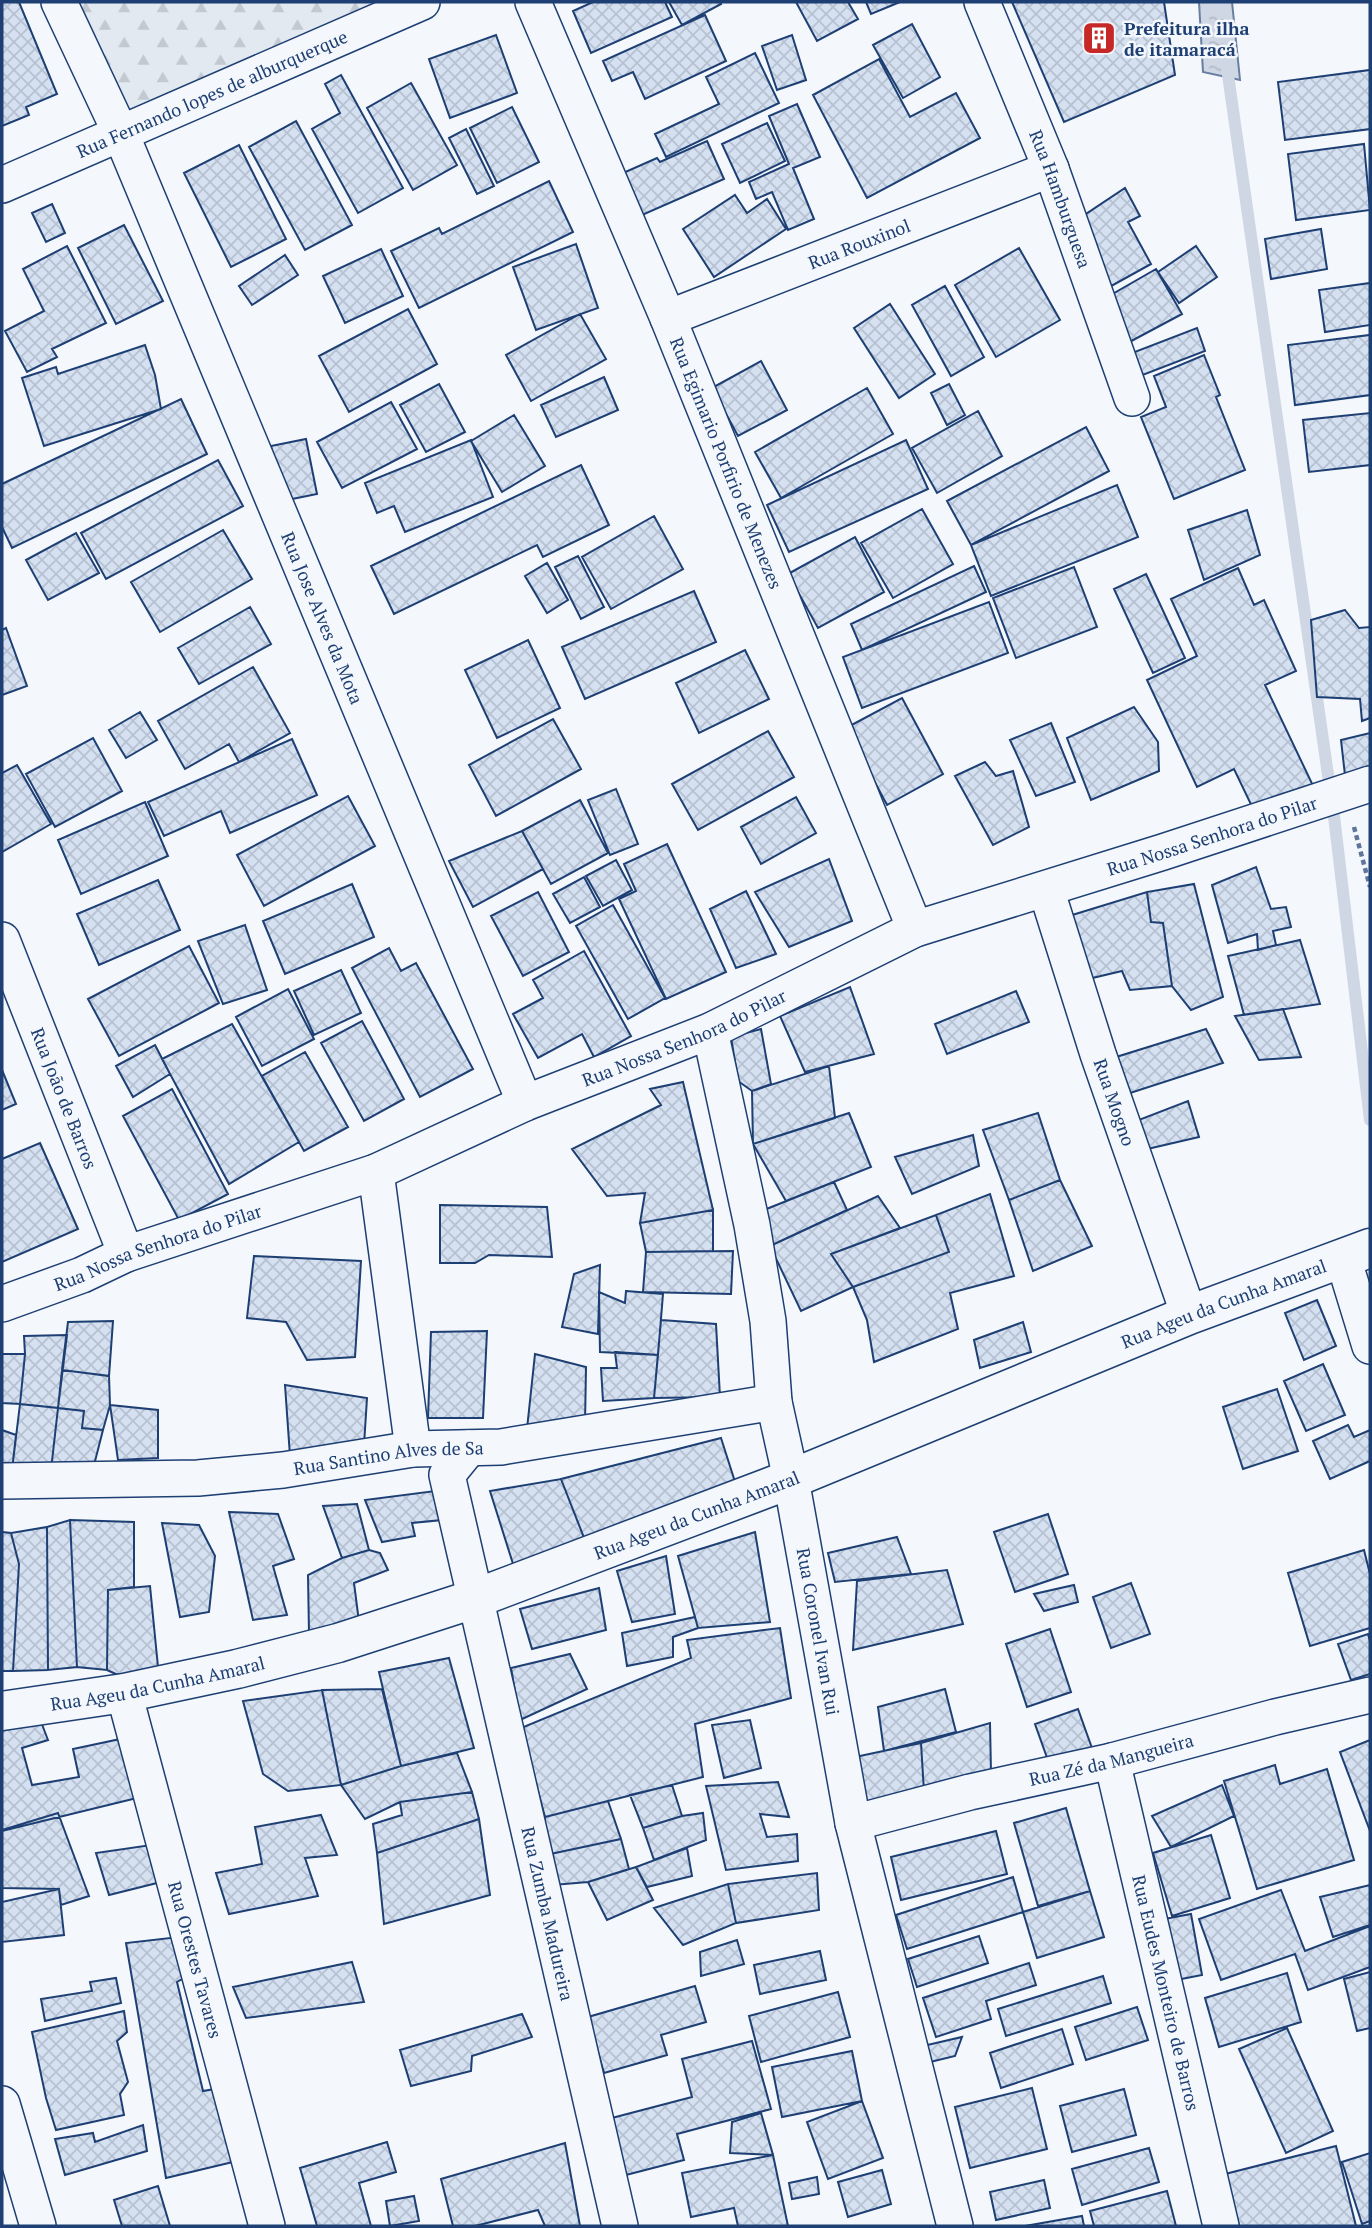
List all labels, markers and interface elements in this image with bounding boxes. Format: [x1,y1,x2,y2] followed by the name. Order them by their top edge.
[1124,16,1249,61] place label: Prefeitura ilha de itamaracá
[1080,19,1118,57] building icon: Prefeitura ilha de itamaracá
[73,24,351,163] street label: Rua Fernando lopes de alburquerque
[1024,126,1097,271] street label: Rua Hamburguesa
[805,213,914,274] street label: Rua Rouxinol
[665,333,788,592] street label: Rua Egimario Porfirio de Menezes
[276,528,369,708] street label: Rua Jose Alves da Mota
[1104,790,1320,881] street label: Rua Nossa Senhora do Pilar
[578,983,790,1092] street label: Rua Nossa Senhora do Pilar
[26,1024,103,1172] street label: Rua João de Barros
[1088,1055,1141,1149] street label: Rua Mogno
[51,1198,265,1296] street label: Rua Nossa Senhora do Pilar
[1117,1253,1330,1354] street label: Rua Ageu da Cunha Amaral
[292,1435,484,1480] street label: Rua Santino Alves de Sa
[590,1465,803,1565] street label: Rua Ageu da Cunha Amaral
[792,1546,845,1717] street label: Rua Coronel Ivan Rui
[49,1650,267,1716] street label: Rua Ageu da Cunha Amaral
[1027,1728,1196,1791] street label: Rua Zé da Mangueira
[516,1824,580,2003] street label: Rua Zumba Madureira
[1127,1873,1206,2113] street label: Rua Eudes Monteiro de Barros
[163,1878,228,2041] street label: Rua Orestes Tavares

